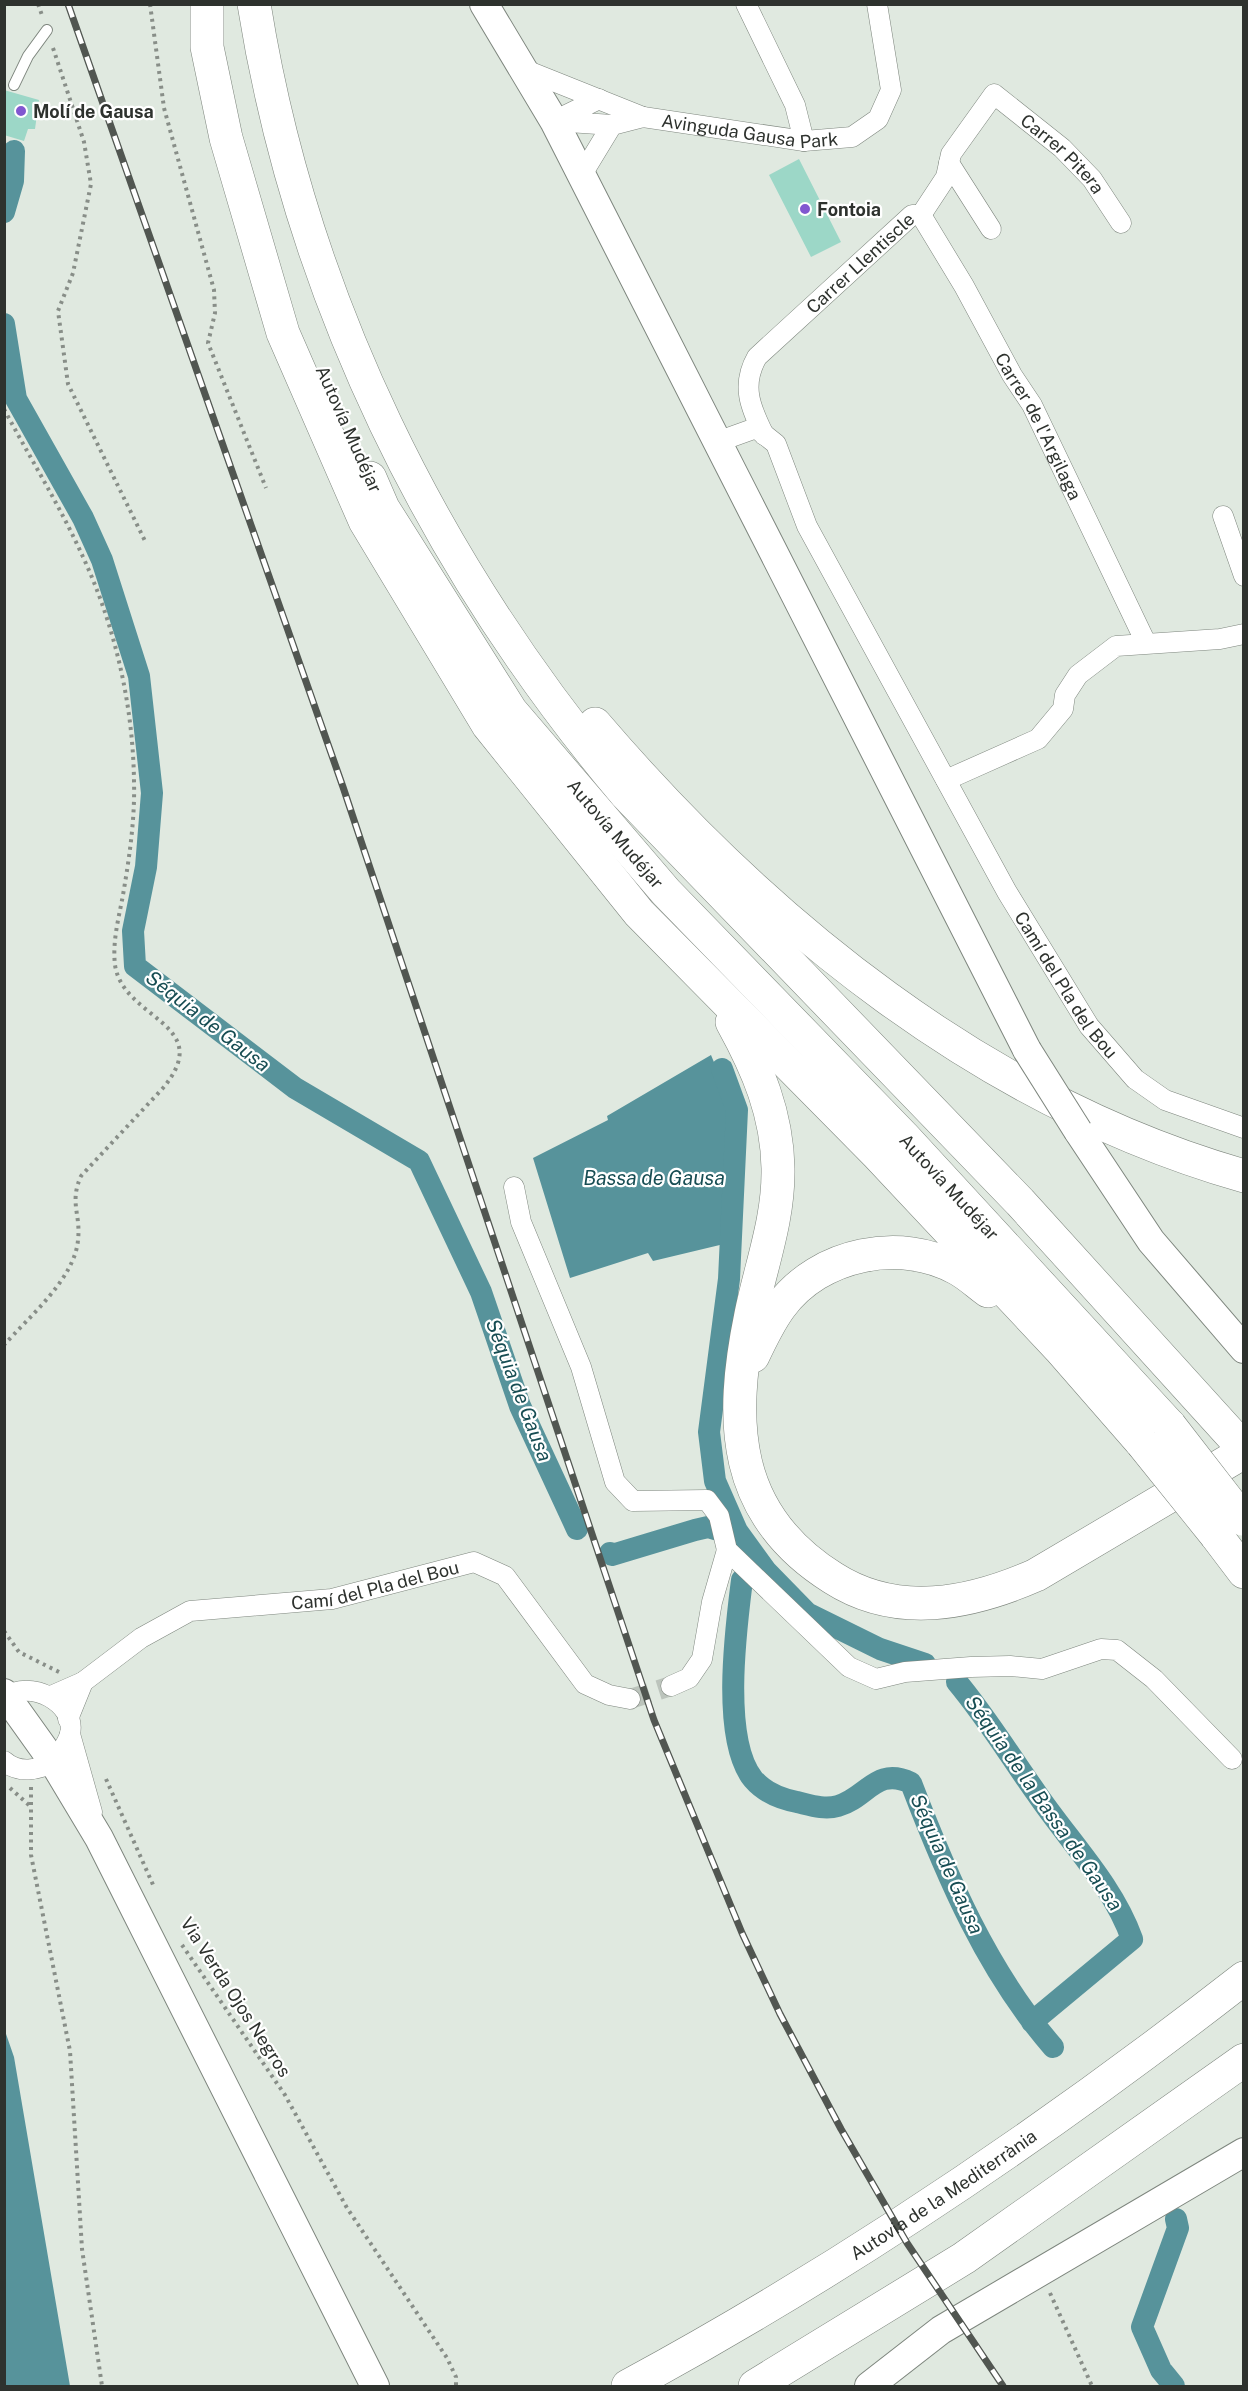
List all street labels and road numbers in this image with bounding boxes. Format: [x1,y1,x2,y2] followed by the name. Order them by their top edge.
[660,109,839,152] street label: Avinguda Gausa Park
[1017,109,1109,197] street label: Carrer Pitera
[802,208,918,317] street label: Carrer Llentiscle
[991,349,1086,503] street label: Carrer de l'Argilaga
[312,362,386,496] street label: Autovía Mudéjar
[563,775,668,892] street label: Autovía Mudéjar
[1011,907,1122,1062] street label: Camí del Pla del Bou
[896,1129,1004,1244] street label: Autovía Mudéjar
[290,1556,461,1613] street label: Camí del Pla del Bou
[176,1913,296,2081] street label: Via Verda Ojos Negros
[846,2125,1040,2264] street label: Autovia de la Mediterrània

